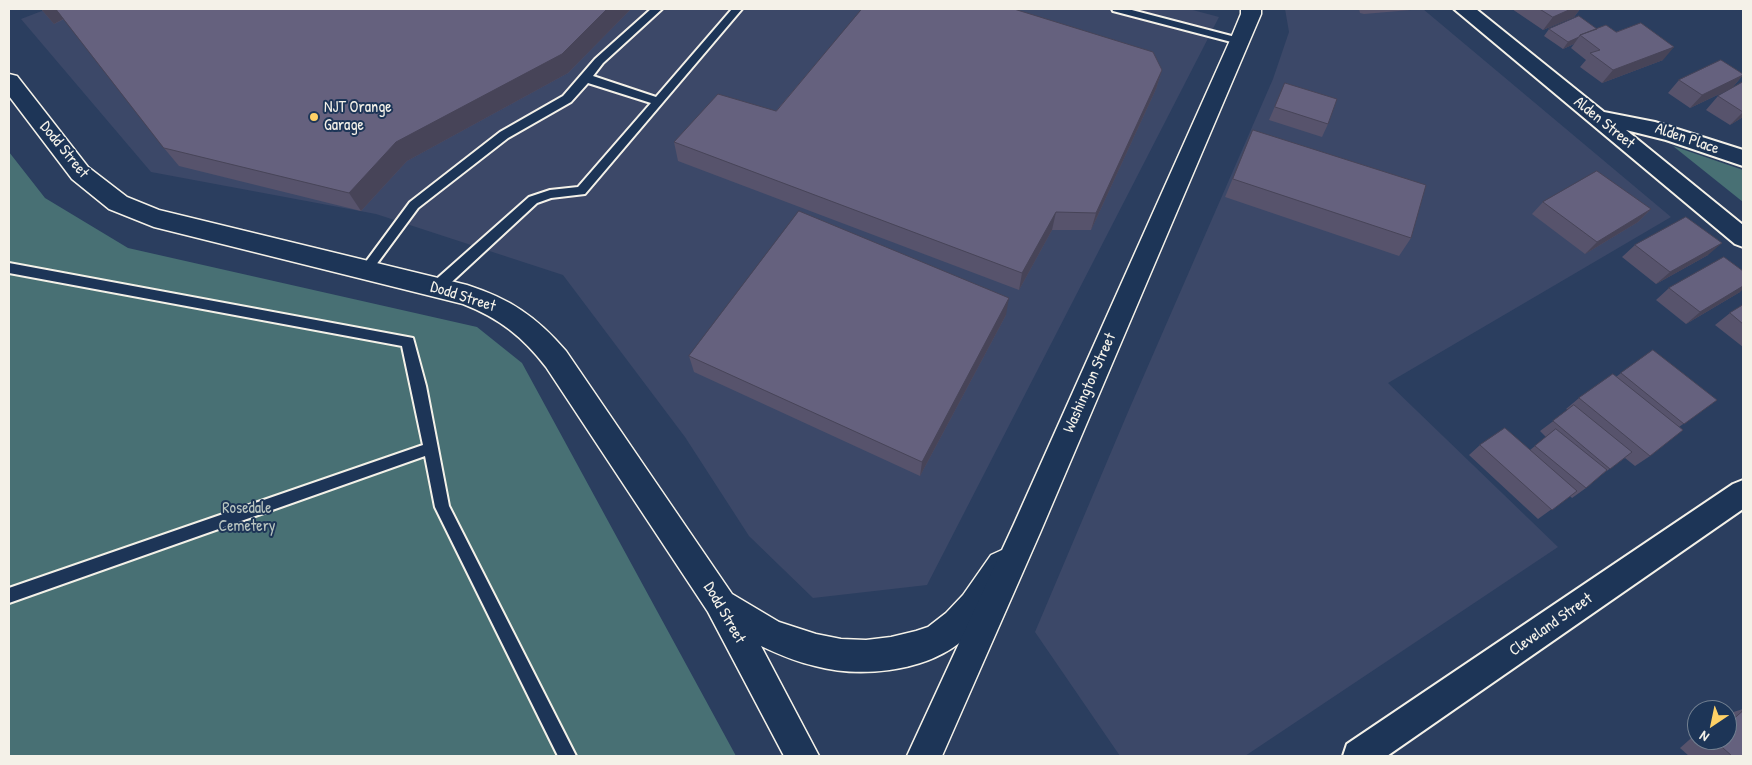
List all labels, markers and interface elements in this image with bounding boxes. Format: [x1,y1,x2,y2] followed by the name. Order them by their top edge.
[1570,93,1638,153] street label: Alden Street
[324,98,392,136] place label: NJT Orange Garage
[308,111,320,123] marker: NJT Orange Garage
[35,118,93,182] street label: Dodd Street
[1652,119,1722,159] street label: Alden Place
[428,277,498,317] street label: Dodd Street
[1059,330,1121,436] street label: Washington Street
[218,499,276,537] park label: Rosedale Cemetery
[699,579,749,647] street label: Dodd Street
[1506,589,1596,661] street label: Cleveland Street
[1687,700,1737,750] north arrow
[1695,727,1712,747] text: N

